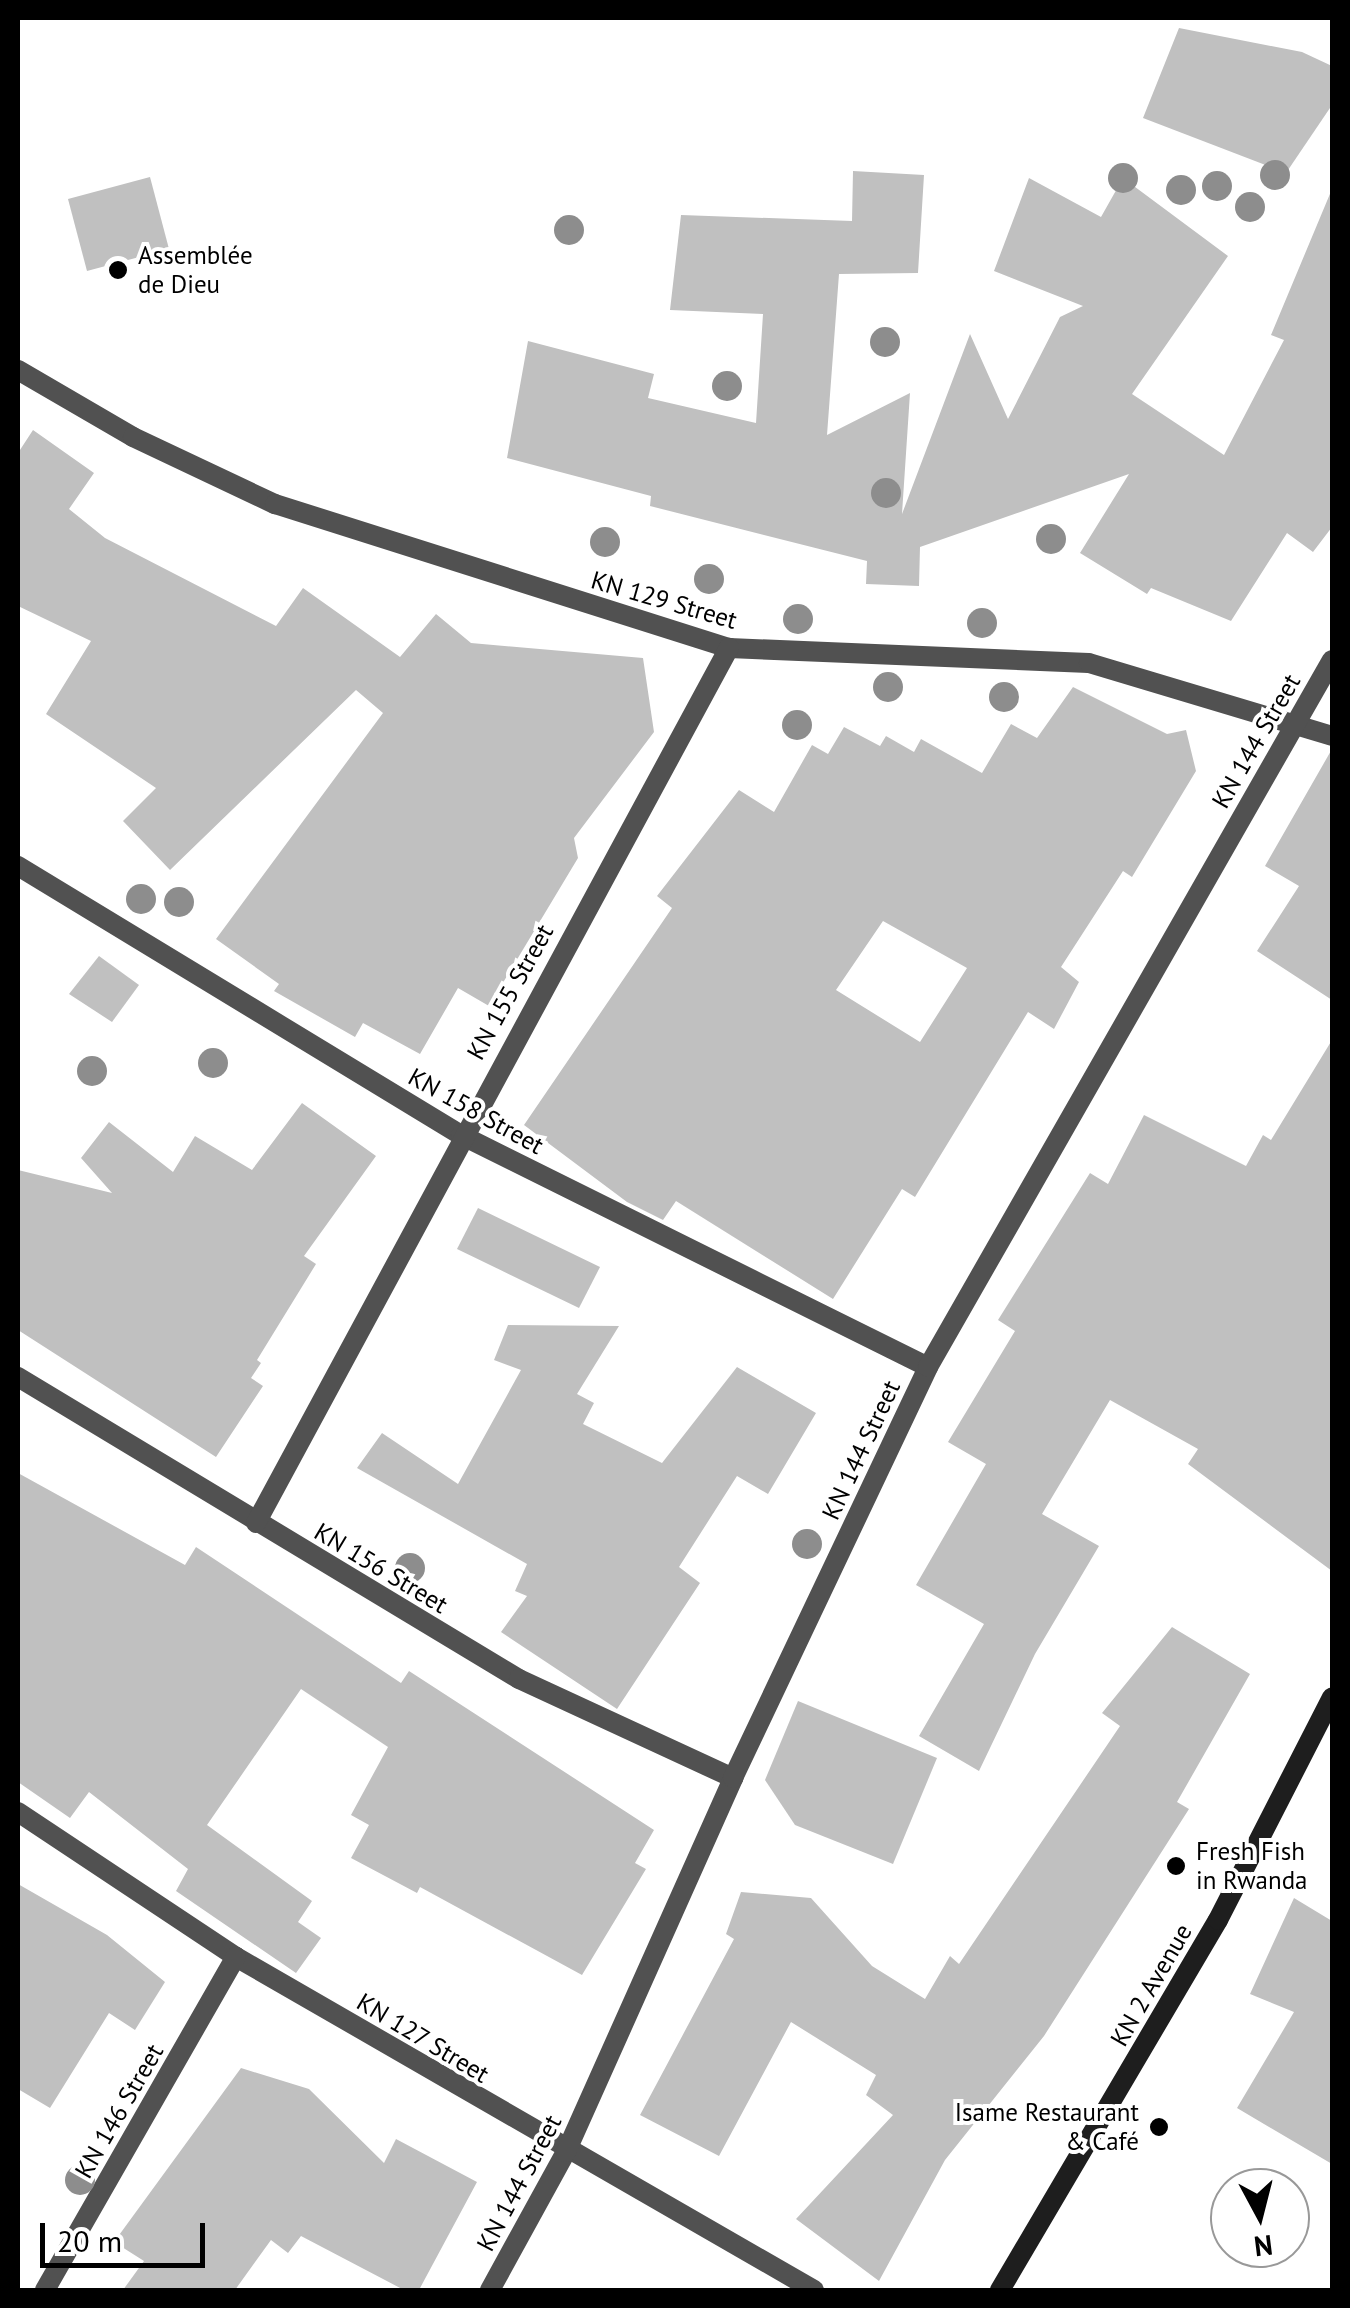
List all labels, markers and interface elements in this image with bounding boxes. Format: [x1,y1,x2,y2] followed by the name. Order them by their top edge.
[138,241,253,300] place label: Assemblée de Dieu
[107,259,129,281] marker: Assemblée de Dieu
[588,565,740,635] street label: KN 129 Street
[1205,668,1307,814] street label: KN 144 Street
[460,919,560,1065] street label: KN 155 Street
[403,1061,549,1161] street label: KN 158 Street
[816,1376,906,1524] street label: KN 144 Street
[309,1516,453,1620] street label: KN 156 Street
[1196,1837,1307,1896] place label: Fresh Fish in Rwanda
[1165,1855,1187,1877] marker: Fresh Fish in Rwanda
[1104,1918,1198,2052] street label: KN 2 Avenue
[351,1986,495,2090] street label: KN 127 Street
[68,2038,170,2184] street label: KN 146 Street
[955,2098,1139,2157] place label: Isame Restaurant & Café
[471,2110,567,2256] street label: KN 144 Street
[1148,2116,1170,2138] marker: Isame Restaurant & Café
[1210,2168,1310,2268] north arrow
[45,2203,210,2265] scale bar
[57,2221,122,2260] text: 20 m
[1252,2227,1275,2266] text: N

